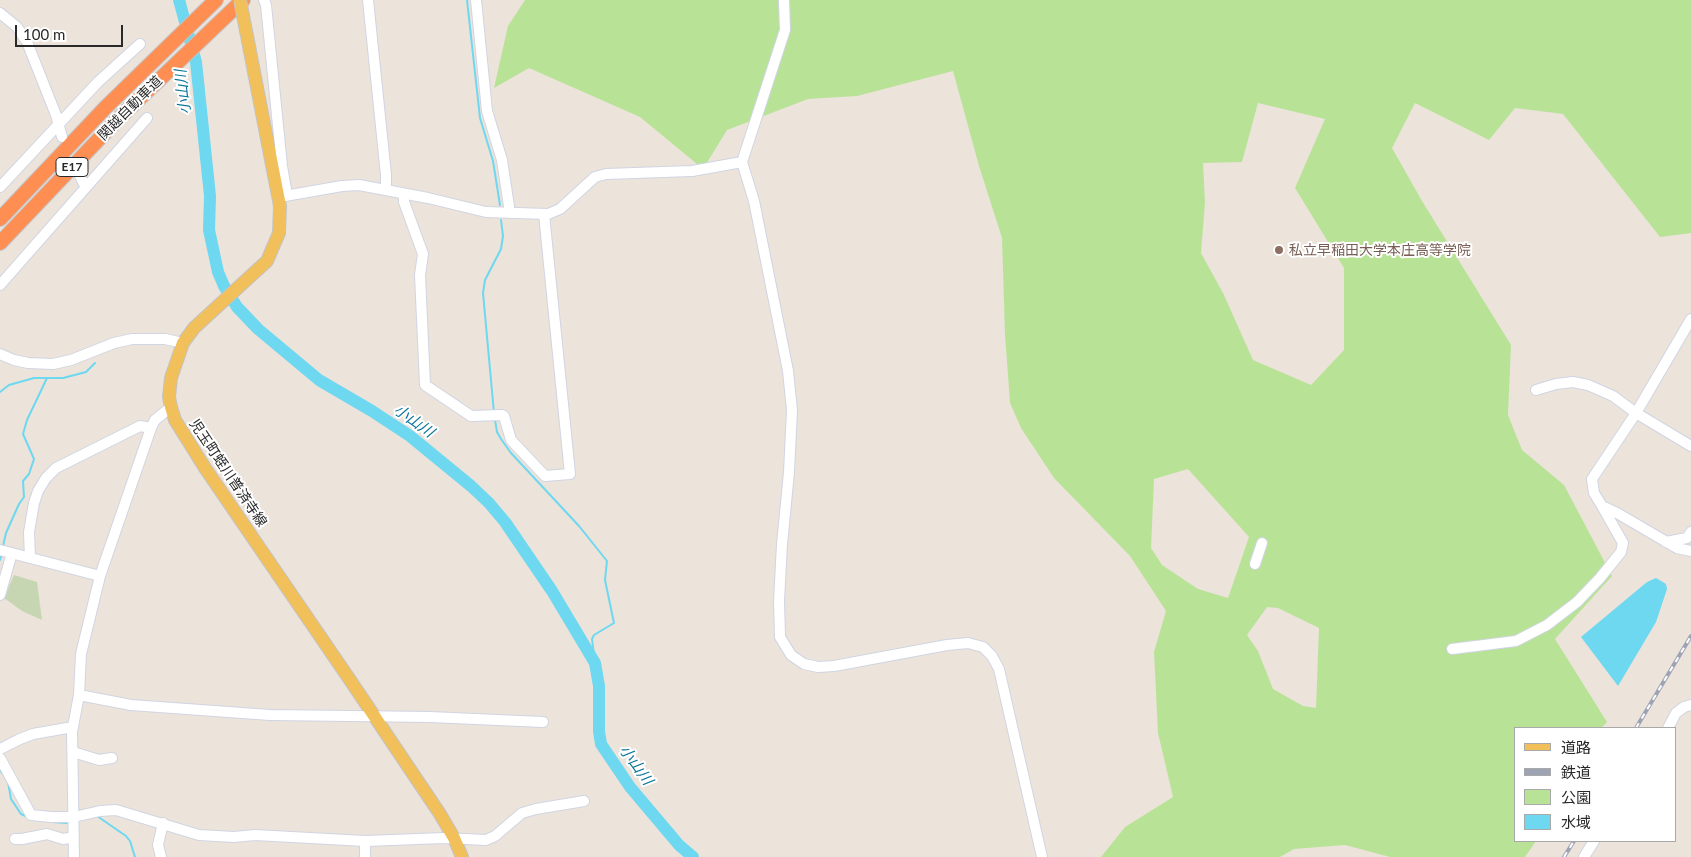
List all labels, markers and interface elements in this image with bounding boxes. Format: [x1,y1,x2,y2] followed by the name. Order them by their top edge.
[18,15,125,47] scale bar
[23,25,65,43] text: 100 m
[172,69,194,115] water label: 小山川
[94,72,166,144] street label: 関越自動車道
[56,158,88,176] road number: E17
[1289,242,1471,258] place label: 私立早稲田大学本庄高等学院
[1273,244,1285,256] marker: 私立早稲田大学本庄高等学院
[390,401,438,441] water label: 小山川
[186,416,270,530] street label: 児玉町蛭川普済寺線
[1514,727,1676,842] legend
[1561,738,1591,756] text: 道路
[615,742,657,788] water label: 小山川
[1561,763,1591,781] text: 鉄道
[1561,788,1591,806] text: 公園
[1561,813,1591,831] text: 水域

